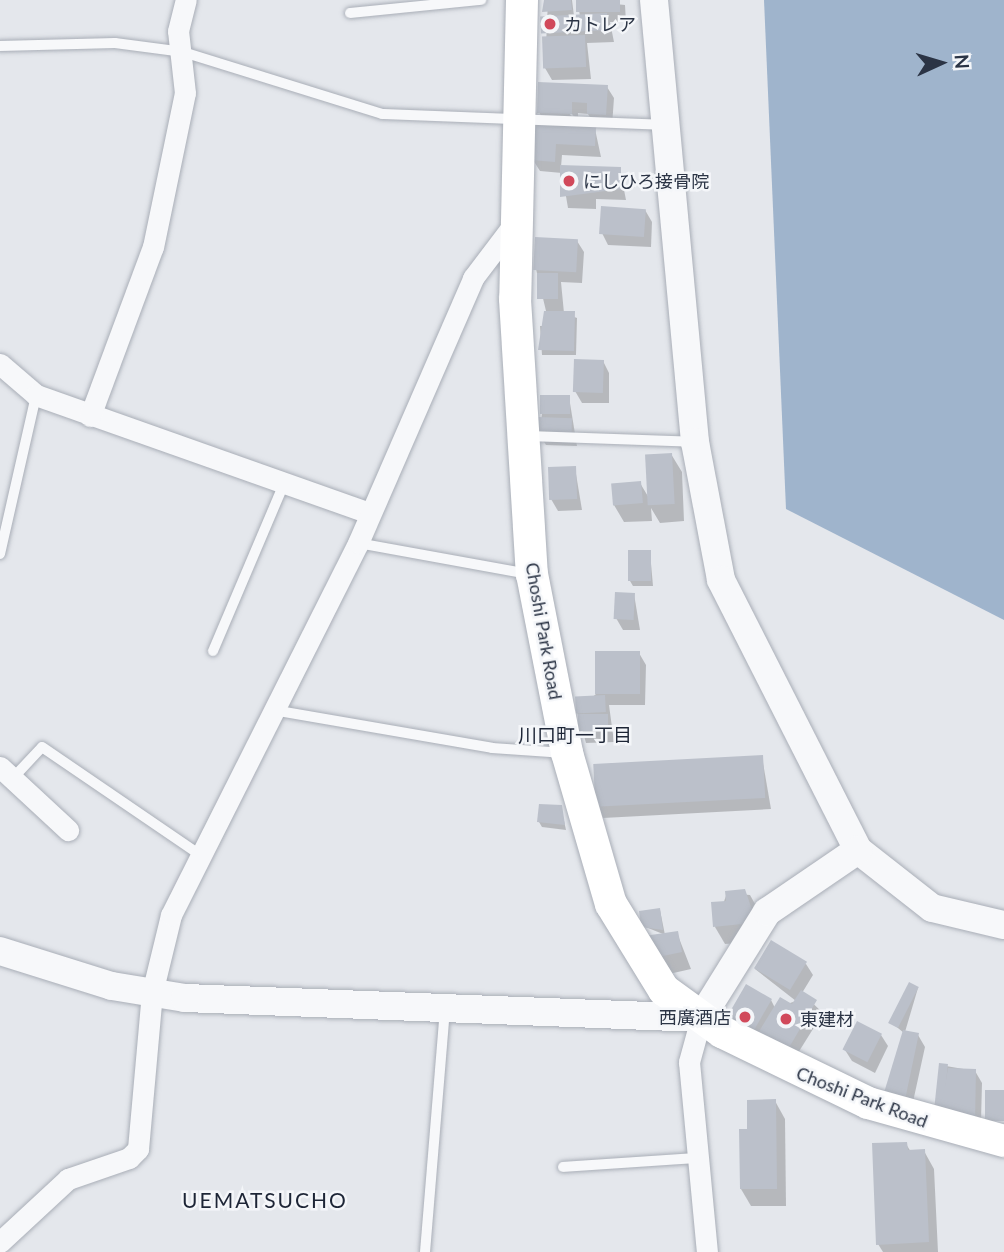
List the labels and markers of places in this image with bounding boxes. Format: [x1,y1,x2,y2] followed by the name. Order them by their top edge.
[564,13,636,35] place label: カトレア
[542,16,558,32] marker: カトレア
[583,170,709,192] place label: にしひろ接骨院
[561,173,577,189] marker: にしひろ接骨院
[659,1006,731,1028] place label: 西廣酒店
[800,1008,854,1030] place label: 東建材
[737,1009,753,1025] marker: 西廣酒店
[778,1011,794,1027] marker: 東建材

